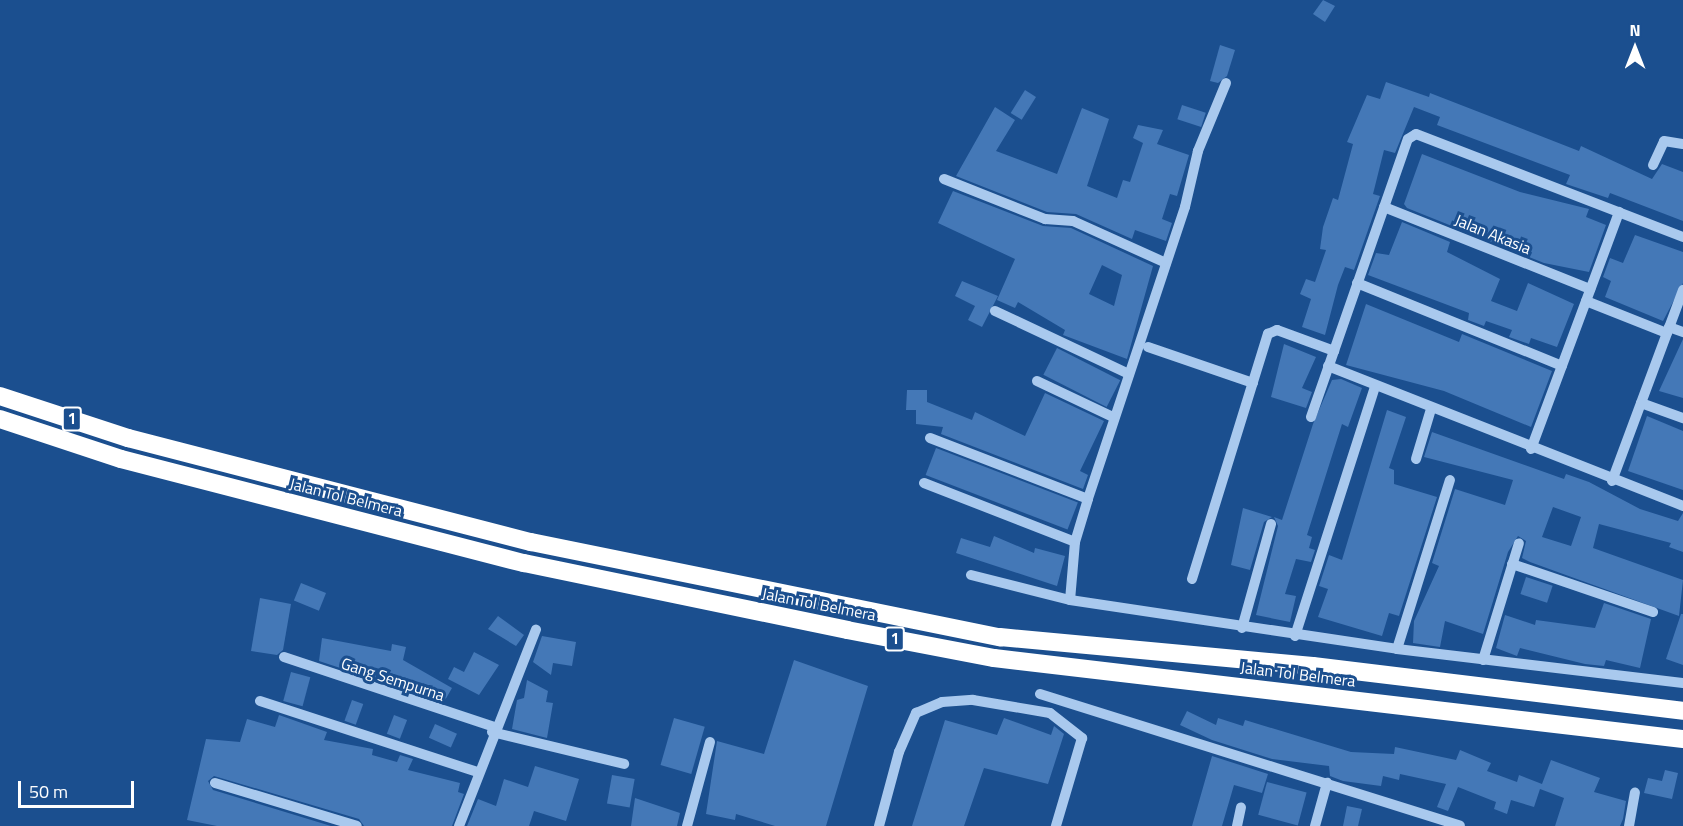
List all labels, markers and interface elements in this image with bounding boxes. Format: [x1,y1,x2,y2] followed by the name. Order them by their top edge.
[1605,18,1665,78] north arrow
[1629,18,1641,42] text: N
[1452,210,1534,258] street label: Jalan Akasia
[62,407,82,431] road number: 1
[288,474,404,520] street label: Jalan Tol Belmera
[760,584,878,624] street label: Jalan Tol Belmera
[884,627,906,651] road number: 1
[339,653,447,705] street label: Gang Sempurna
[1239,657,1357,691] street label: Jalan Tol Belmera
[21,769,136,807] scale bar
[29,778,68,805] text: 50 m

